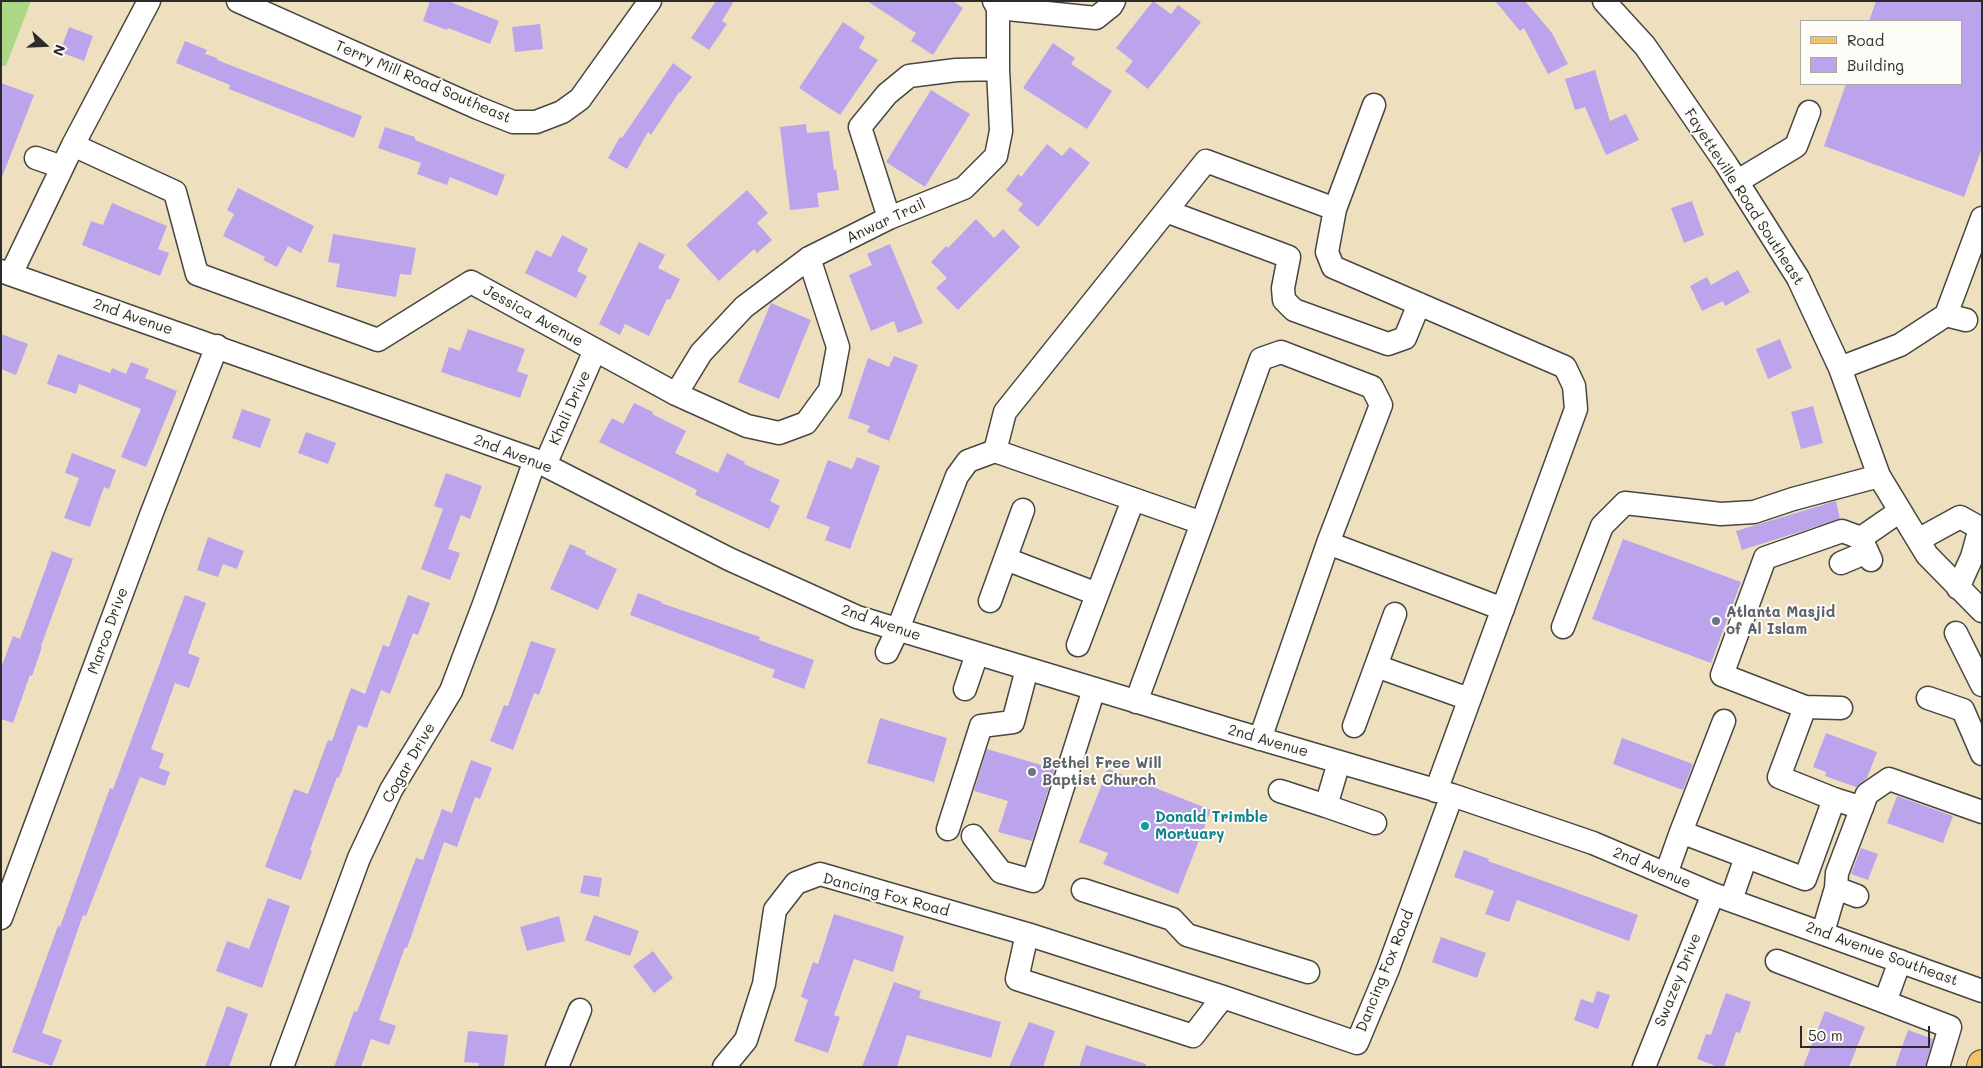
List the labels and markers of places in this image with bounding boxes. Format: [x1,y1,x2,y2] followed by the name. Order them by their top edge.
[1726,603,1835,638] place label: Atlanta Masjid of Al Islam
[1710,615,1722,627] marker: Atlanta Masjid of Al Islam
[1042,754,1161,789] place label: Bethel Free Will Baptist Church
[1026,766,1038,778] marker: Bethel Free Will Baptist Church
[1155,808,1268,843] place label: Donald Trimble Mortuary
[1139,820,1151,832] marker: Donald Trimble Mortuary

